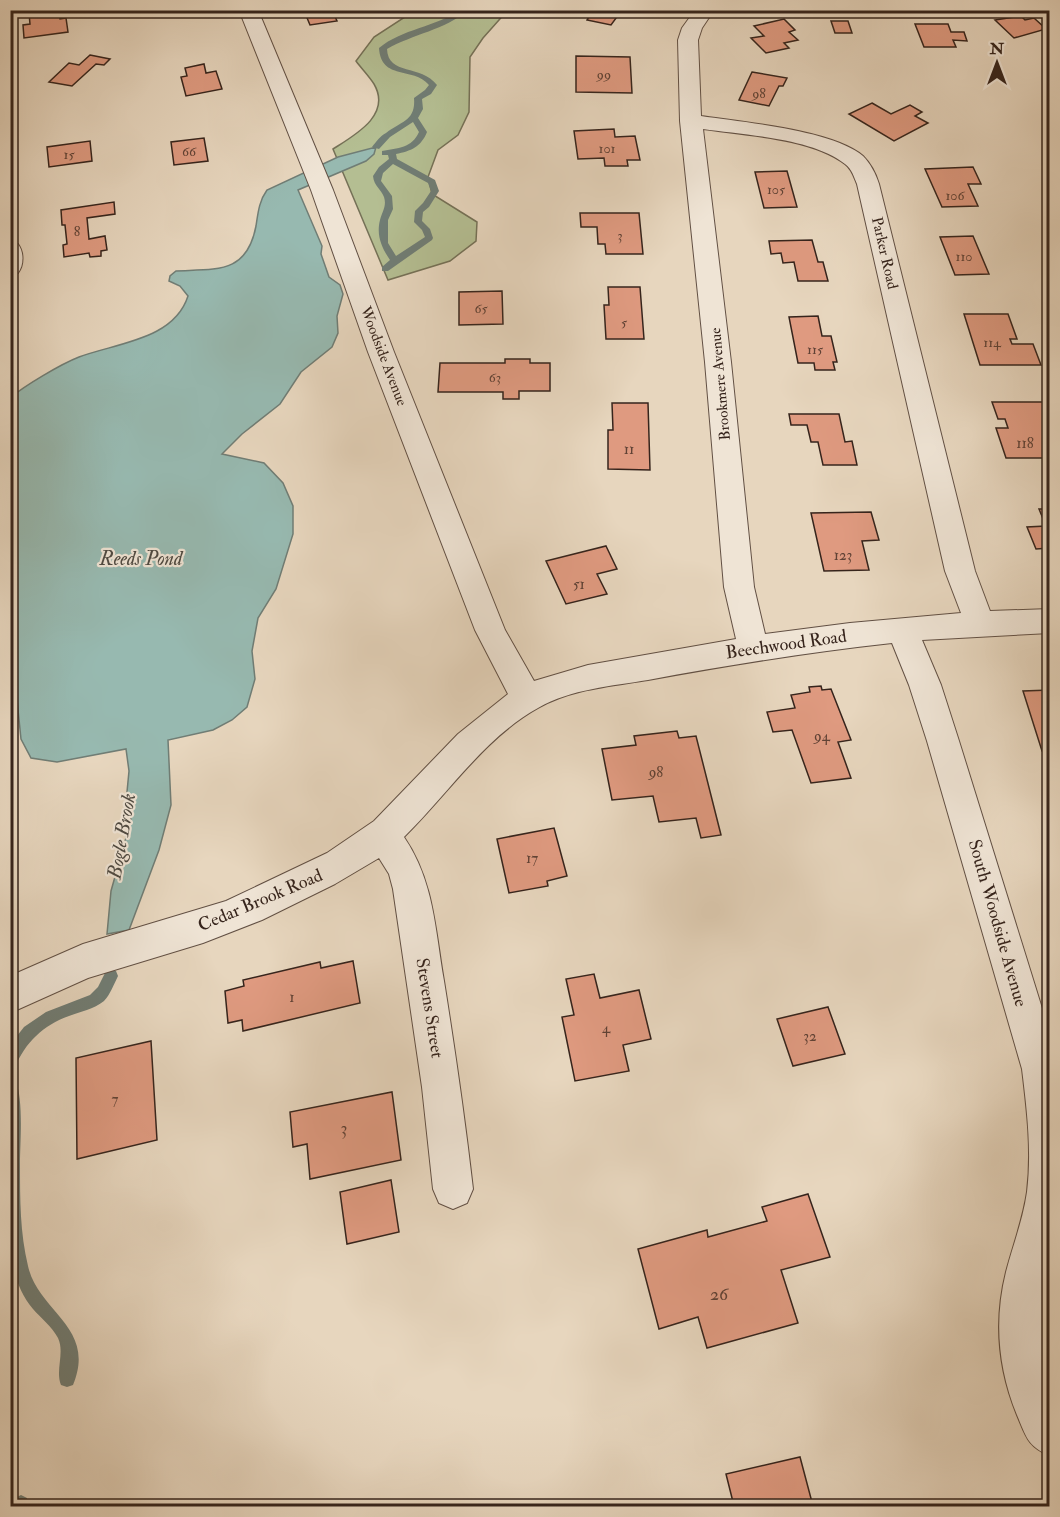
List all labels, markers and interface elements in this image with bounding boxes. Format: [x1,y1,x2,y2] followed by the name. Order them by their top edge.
[967,33,1027,93] north arrow
[989,39,1005,59] text: N
[596,66,611,83] house number: 99
[751,85,766,102] house number: 98
[598,140,616,157] house number: 101
[182,143,197,160] house number: 66
[63,146,75,163] house number: 15
[767,181,786,198] house number: 105
[945,187,966,204] house number: 106
[867,215,902,292] street label: Parker Road
[74,223,81,240] house number: 8
[617,227,623,244] house number: 3
[955,248,973,265] house number: 110
[474,300,488,317] house number: 65
[355,303,411,409] street label: Woodside Avenue
[621,314,628,331] house number: 5
[706,327,735,441] street label: Brookmere Avenue
[983,334,1002,351] house number: 114
[807,341,824,358] house number: 115
[489,369,501,386] house number: 63
[1016,434,1034,453] house number: 118
[624,440,634,459] house number: 11
[99,546,184,571] water label: Reeds Pond
[834,546,852,565] house number: 123
[573,575,585,594] house number: 51
[724,625,848,664] street label: Beechwood Road
[813,727,831,746] house number: 94
[648,763,663,782] house number: 98
[101,791,141,882] water label: Bogle Brook
[963,837,1033,1010] street label: South Woodside Avenue
[526,849,538,868] house number: 17
[194,864,326,937] street label: Cedar Brook Road
[410,956,449,1060] street label: Stevens Street
[289,988,295,1007] house number: 1
[602,1019,611,1038] house number: 4
[803,1027,817,1046] house number: 32
[112,1090,119,1109] house number: 7
[341,1117,347,1140] house number: 3
[710,1283,729,1306] house number: 26

